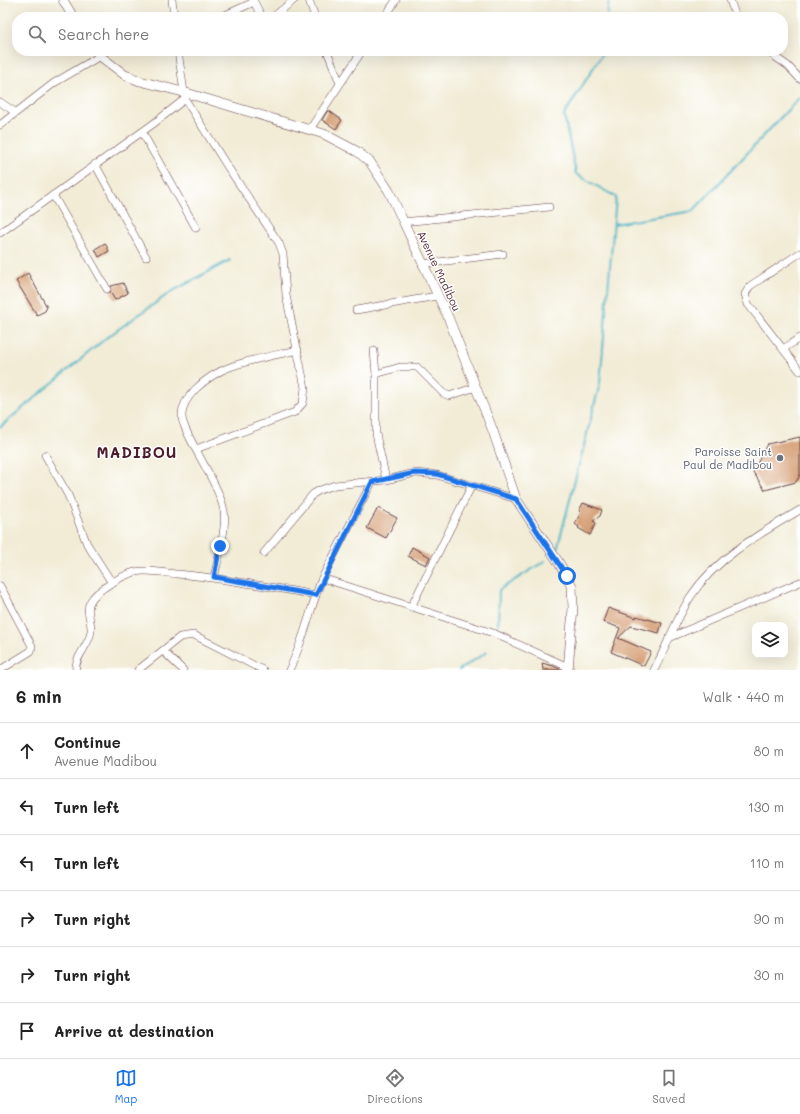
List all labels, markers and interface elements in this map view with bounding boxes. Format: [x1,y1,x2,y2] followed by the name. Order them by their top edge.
[12,12,788,56] search box
[26,23,48,45] icon: search
[58,24,149,44] text: Search here
[414,228,465,313] street label: Avenue Madibou
[97,442,177,462] district label: MADIBOU
[683,444,772,472] place label: Paroisse Saint Paul de Madibou
[775,453,785,463] marker: Paroisse Saint Paul de Madibou
[211,537,229,555] route end
[558,567,576,585] route start
[752,622,788,658] map controls
[752,622,788,658] button: layers
[16,685,61,707] text: 6 min
[703,688,784,705] text: Walk · 440 m
[54,732,121,752] text: Continue
[16,740,38,762] icon: ahead
[754,742,784,759] text: 80 m
[54,752,157,769] text: Avenue Madibou
[16,796,38,818] icon: left
[54,797,119,817] text: Turn left
[748,798,784,815] text: 130 m
[16,852,38,874] icon: left
[54,853,119,873] text: Turn left
[750,854,784,871] text: 110 m
[16,908,38,930] icon: right
[54,909,131,929] text: Turn right
[754,910,784,927] text: 90 m
[16,964,38,986] icon: right
[54,965,131,985] text: Turn right
[754,966,784,983] text: 30 m
[16,1020,38,1042] icon: arrive
[54,1021,214,1041] text: Arrive at destination
[115,1067,137,1106] tab: Map
[367,1067,423,1106] tab: Directions
[652,1067,685,1106] tab: Saved

